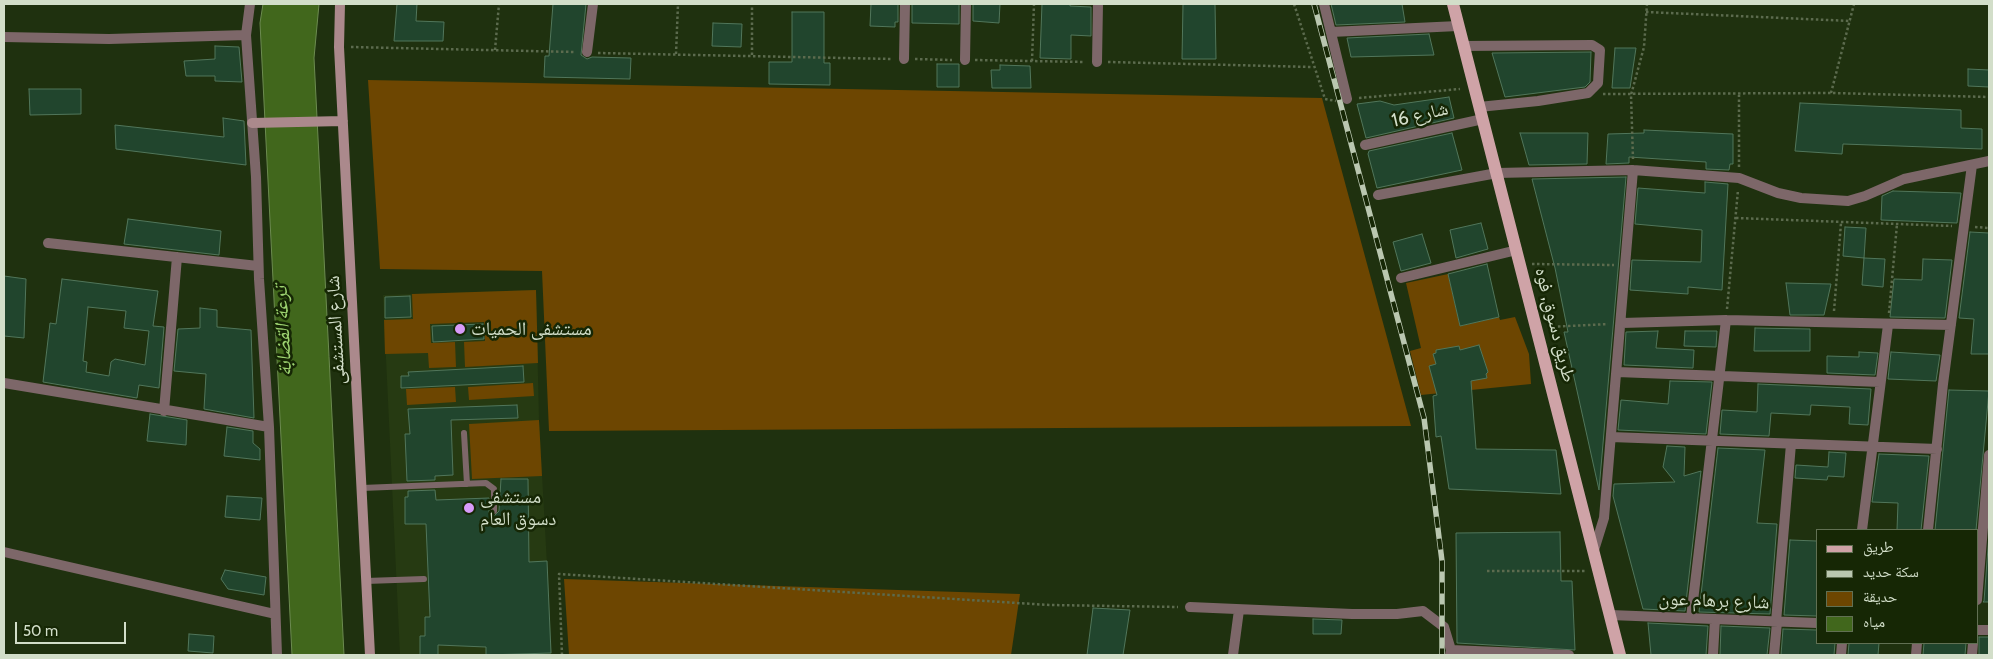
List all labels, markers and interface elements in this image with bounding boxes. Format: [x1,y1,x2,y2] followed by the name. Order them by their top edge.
[1389,97,1451,133] street label: شارع 16
[1530,265,1580,385] street label: طريق دسوق, فوه
[322,275,350,385] street label: شارع المستشفى
[269,285,297,377] water label: ترعة القضابة
[471,318,592,340] place label: مستشفى الحميات
[453,322,467,336] marker: مستشفى الحميات
[480,486,556,530] place label: مستشفى دسوق العام
[462,501,476,515] marker: مستشفى دسوق العام
[1816,529,1978,644] legend
[1863,538,1894,556] text: طريق
[1863,563,1919,581] text: سكة حديد
[1658,588,1770,614] street label: شارع برهام عون
[1863,588,1897,606] text: حديقة
[18,612,129,644] scale bar
[1863,613,1885,631] text: مياه
[23,622,58,640] text: 50 m

